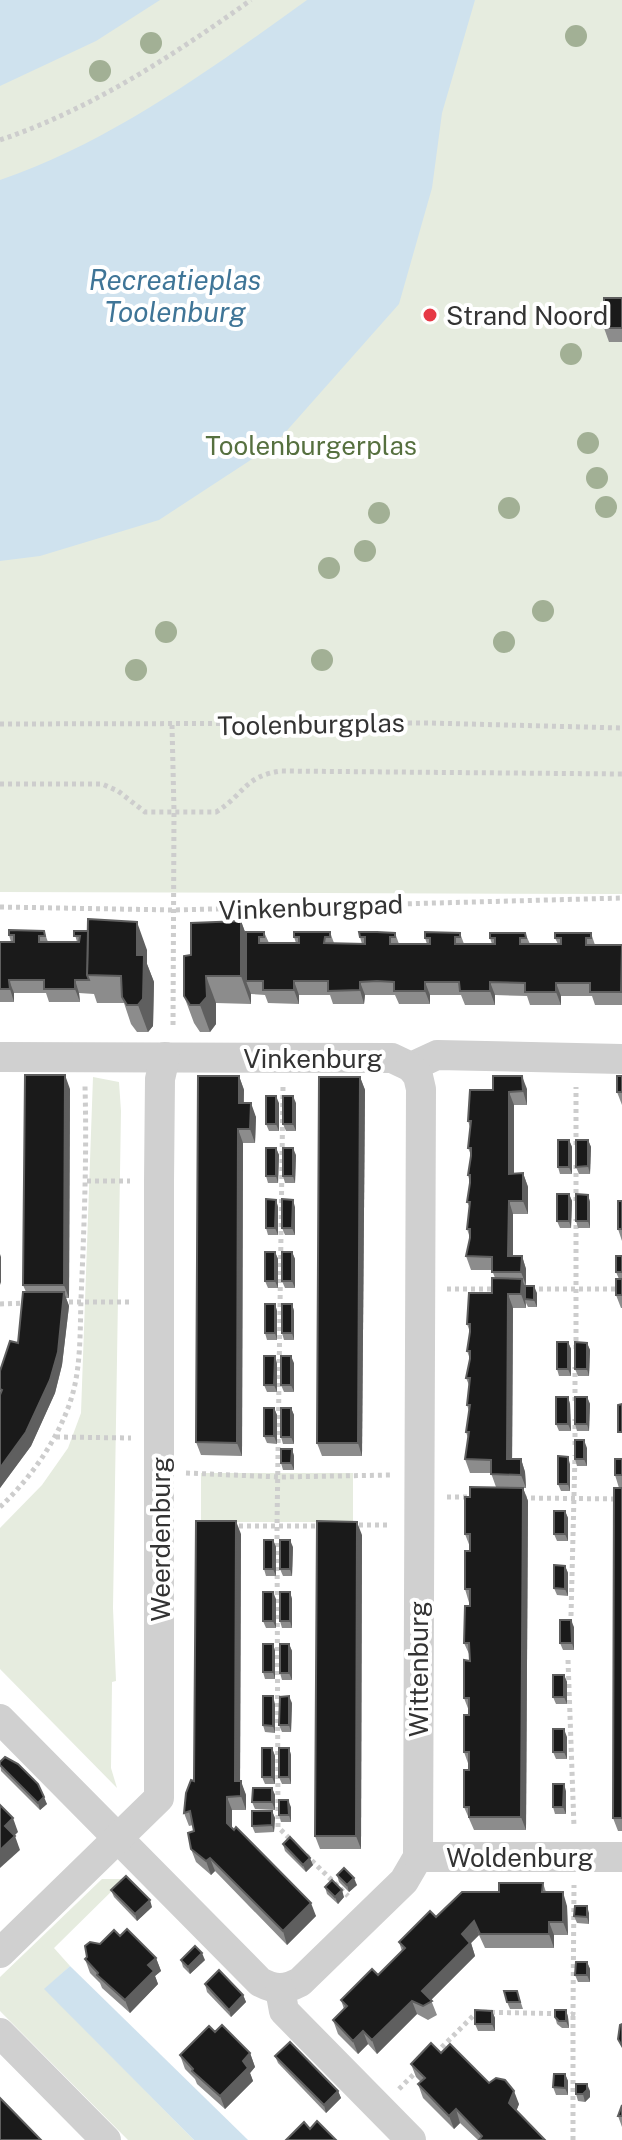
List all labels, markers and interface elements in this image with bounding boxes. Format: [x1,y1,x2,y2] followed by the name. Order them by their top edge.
[89,263,261,328] water label: Recreatieplas Toolenburg
[446,300,608,331] place label: Strand Noord
[421,306,439,324] marker: Strand Noord
[205,430,417,461] park label: Toolenburgerplas
[217,707,405,741] street label: Toolenburgplas
[218,888,404,926] street label: Vinkenburgpad
[243,1043,383,1074] street label: Vinkenburg
[145,1457,176,1621] street label: Weerdenburg
[403,1601,434,1737] street label: Wittenburg
[446,1842,594,1873] street label: Woldenburg

